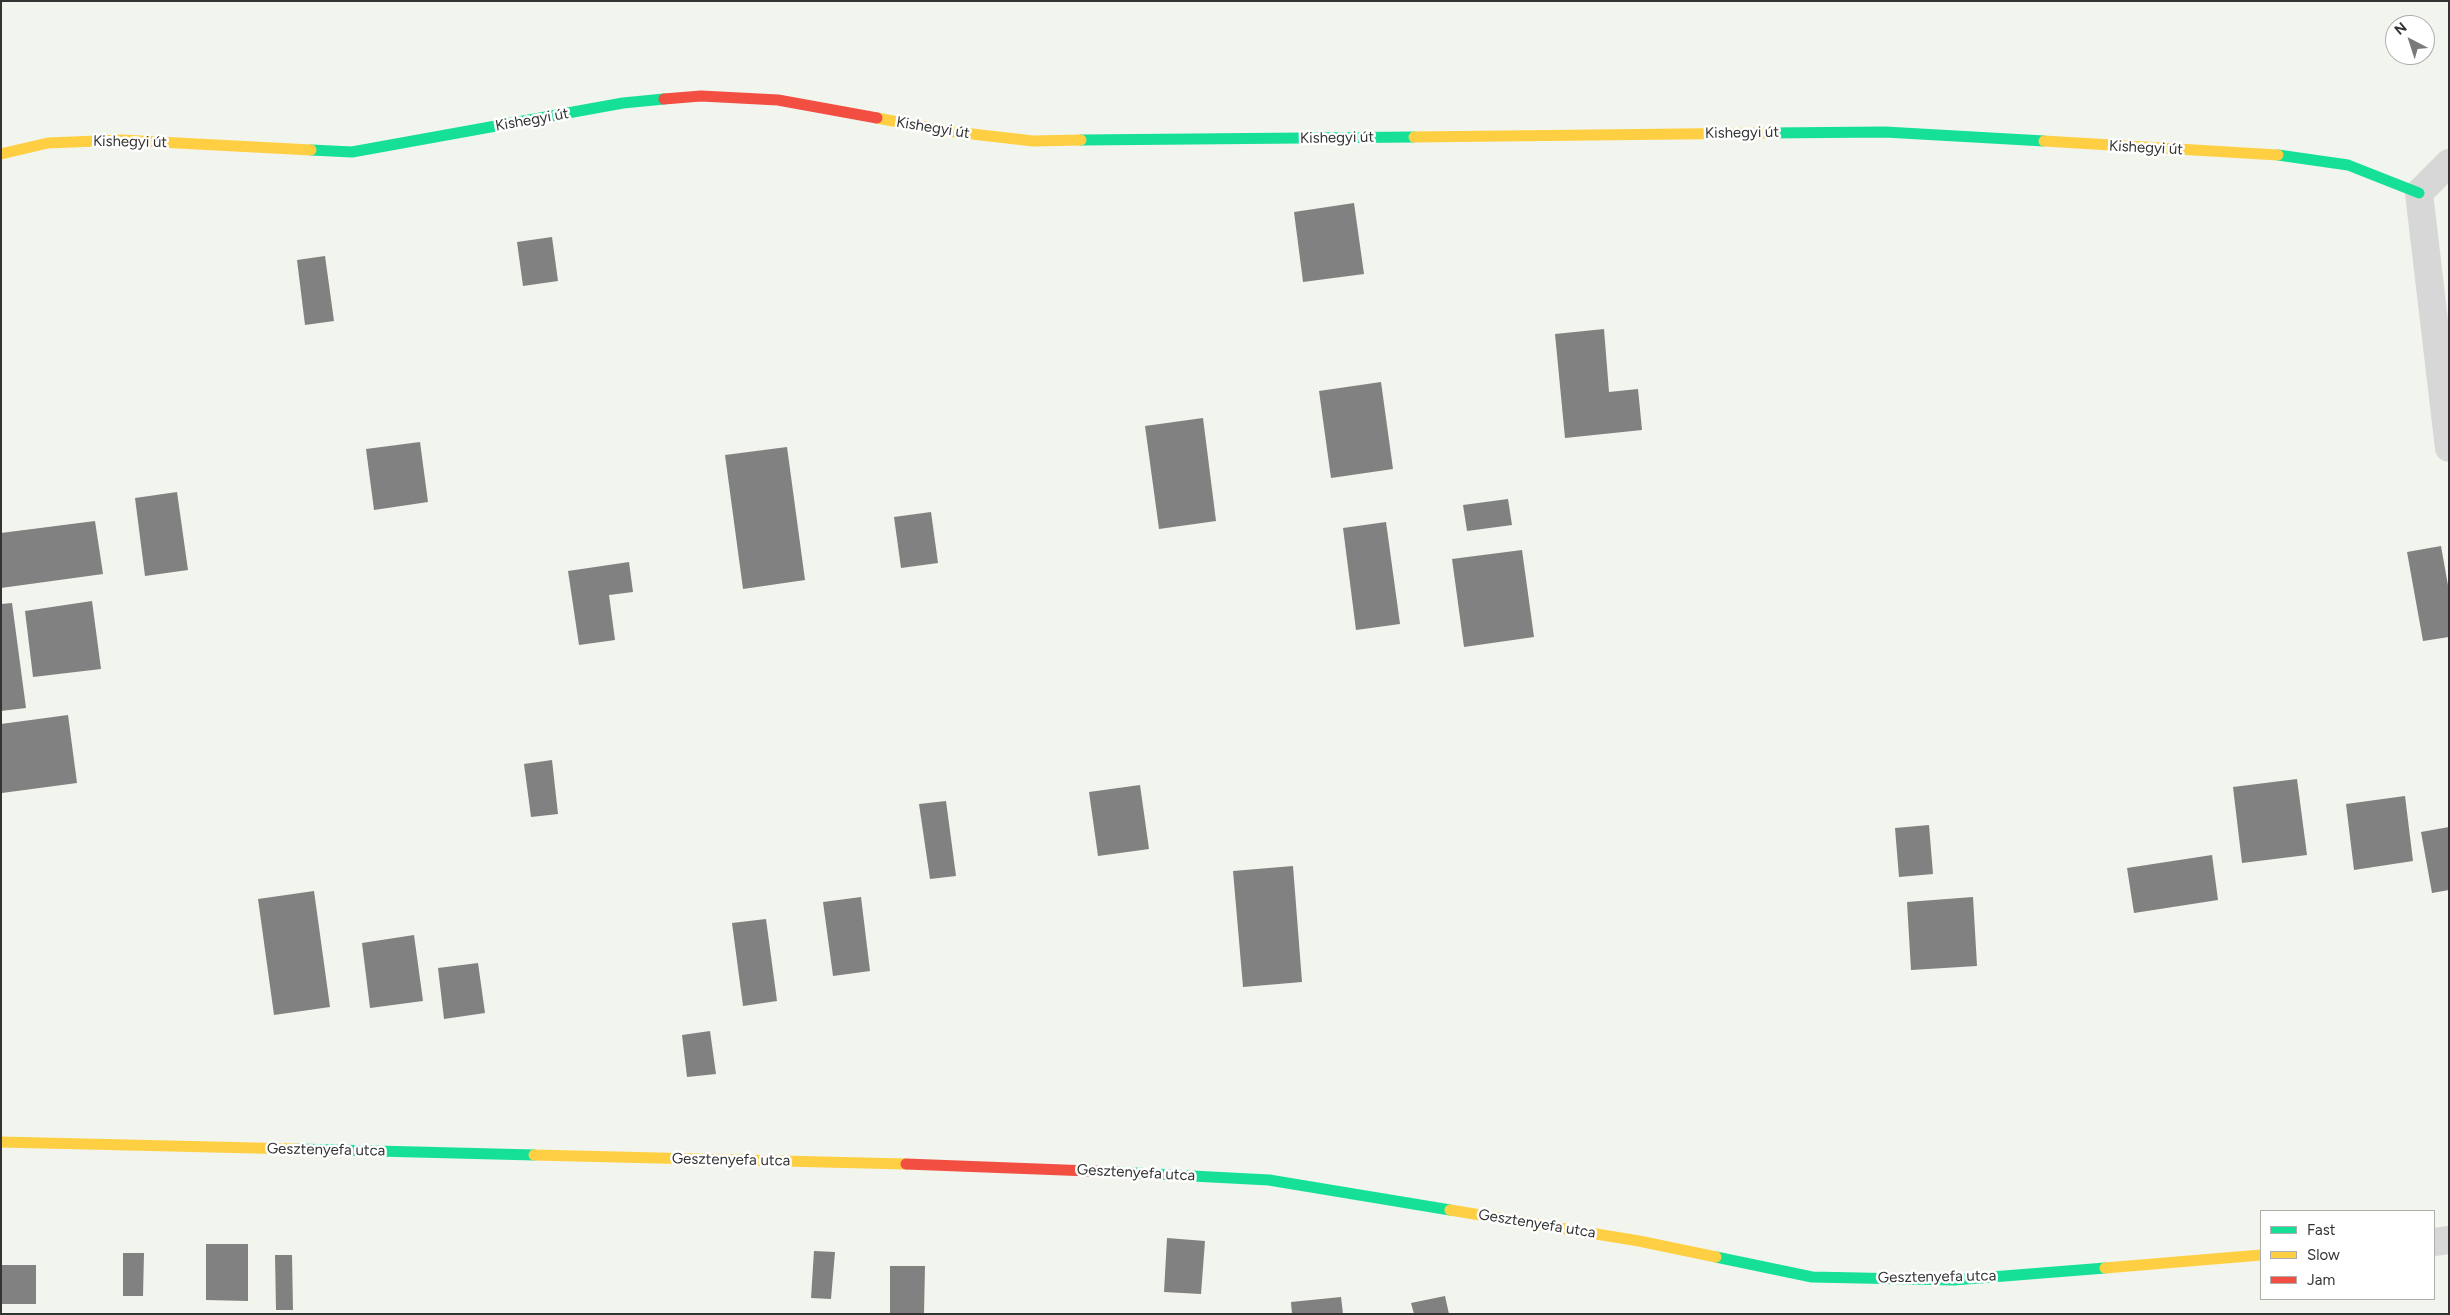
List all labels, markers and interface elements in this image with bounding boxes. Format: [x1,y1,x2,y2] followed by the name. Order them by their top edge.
[2385,15,2435,65] north arrow
[2391,19,2410,39] text: N
[494,105,570,135] street label: Kishegyi út
[895,113,971,143] street label: Kishegyi út
[1705,123,1779,143] street label: Kishegyi út
[1300,128,1374,148] street label: Kishegyi út
[93,132,167,152] street label: Kishegyi út
[2109,137,2183,159] street label: Kishegyi út
[267,1140,385,1160] street label: Gesztenyefa utca
[672,1150,790,1170] street label: Gesztenyefa utca
[1076,1161,1196,1185] street label: Gesztenyefa utca
[1477,1206,1597,1242] street label: Gesztenyefa utca
[2260,1210,2435,1300] legend
[2307,1221,2335,1239] text: Fast
[2307,1246,2340,1264] text: Slow
[1878,1267,1996,1287] street label: Gesztenyefa utca
[2307,1271,2335,1289] text: Jam

